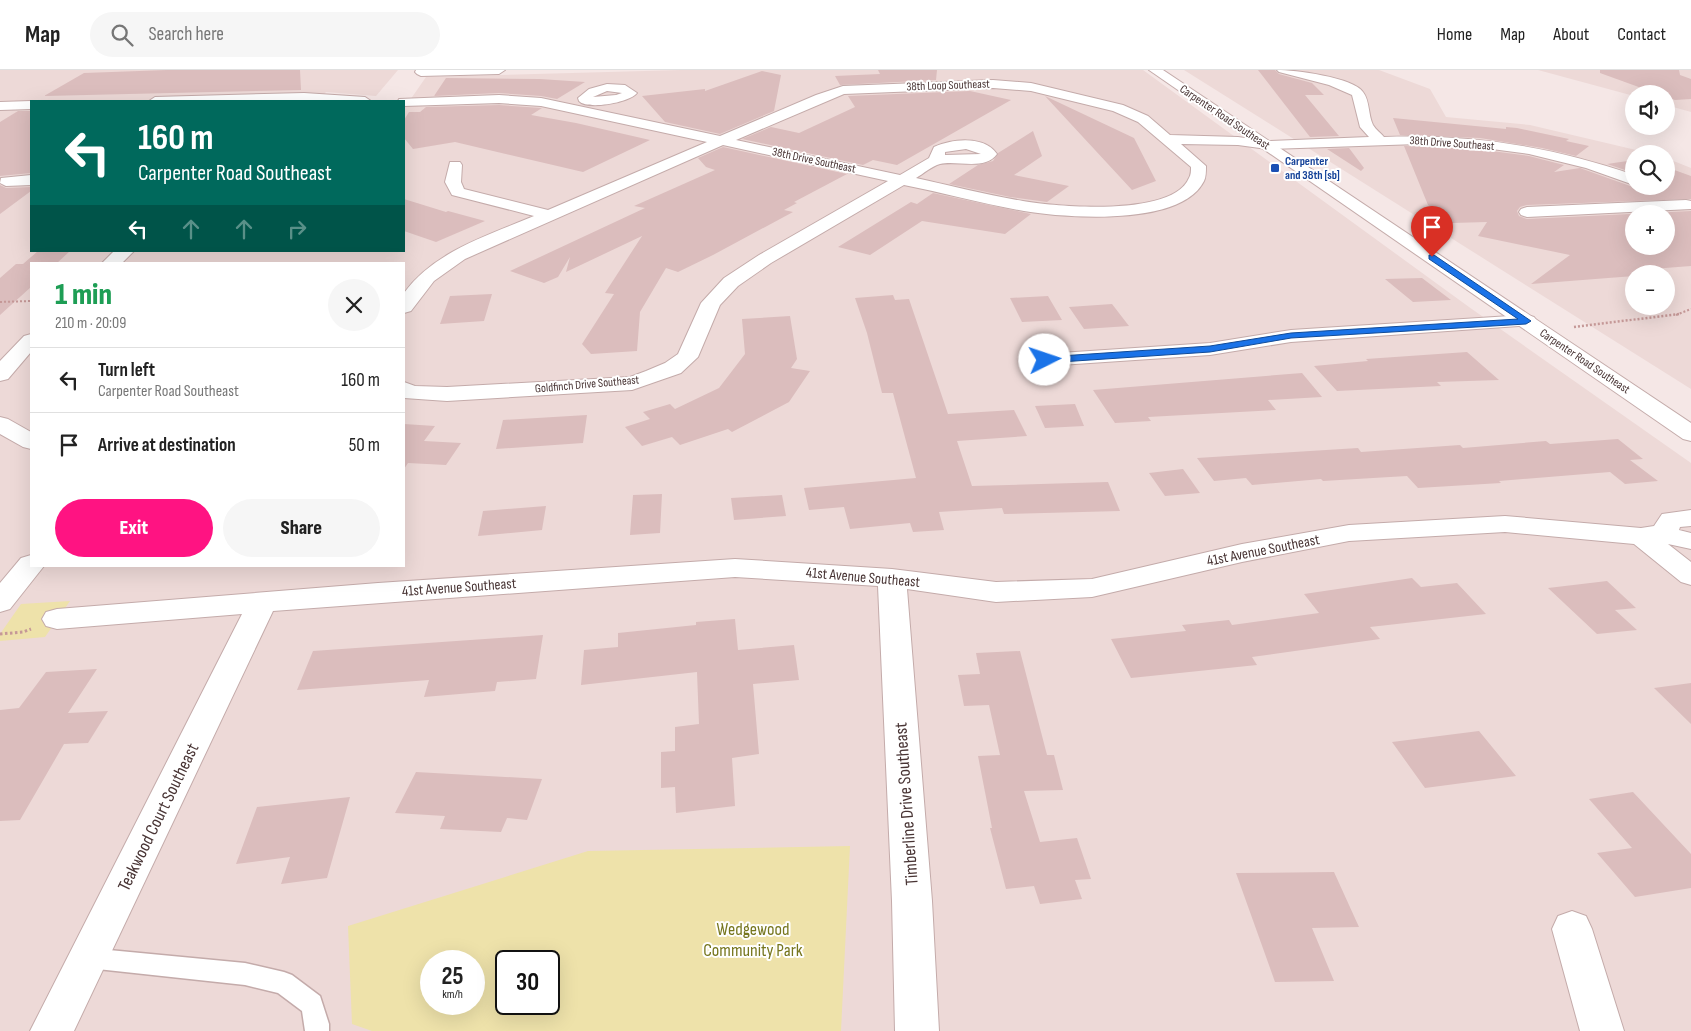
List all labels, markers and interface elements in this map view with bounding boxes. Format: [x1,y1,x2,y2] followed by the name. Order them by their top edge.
[90,12,440,57] search box
[25,20,60,49] text: Map
[108,21,136,49] icon: search
[148,23,224,46] text: Search here
[1437,24,1472,45] text: Home
[1500,24,1525,45] text: Map
[1553,24,1589,45] text: About
[1617,24,1666,45] text: Contact
[906,77,990,94] street label: 38th Loop Southeast
[1177,82,1273,153] street label: Carpenter Road Southeast
[1625,85,1675,315] map controls
[1625,85,1675,135] button: sound
[138,117,214,160] text: 160 m
[55,120,120,185] icon: left
[1409,133,1495,154] street label: 38th Drive Southeast
[771,144,857,177] street label: 38th Drive Southeast
[1625,145,1675,195] button: search
[1285,154,1340,183] place label: Carpenter and 38th [sb]
[138,160,332,187] text: Carpenter Road Southeast
[1269,162,1281,174] marker: Carpenter and 38th [sb]
[1625,205,1675,255] button: +
[1411,206,1453,257] pin
[1418,213,1446,241] icon: arrive
[124,215,152,243] icon: left
[177,215,205,243] icon: ahead
[230,215,258,243] icon: ahead
[283,215,311,243] icon: right
[1625,265,1675,315] button: −
[55,277,112,313] text: 1 min
[328,279,380,331] button: close
[55,314,126,333] text: 210 m · 20:09
[1537,326,1633,397] street label: Carpenter Road Southeast
[1018,333,1070,385] position arrow
[98,359,155,382] text: Turn left
[55,366,83,394] icon: left
[341,369,380,392] text: 160 m
[534,372,640,397] street label: Goldfinch Drive Southeast
[98,382,239,401] text: Carpenter Road Southeast
[55,431,83,459] icon: arrive
[98,434,236,457] text: Arrive at destination
[349,434,380,457] text: 50 m
[55,499,213,557] button: Exit
[223,499,380,557] button: Share
[1205,530,1322,571] street label: 41st Avenue Southeast
[805,563,921,592] street label: 41st Avenue Southeast
[401,574,517,601] street label: 41st Avenue Southeast
[890,721,923,886] street label: Timberline Drive Southeast
[114,739,204,895] street label: Teakwood Court Southeast
[703,919,803,961] park label: Wedgewood Community Park
[495,950,560,1015] speed limit sign: 30
[442,961,463,992] text: 25
[442,987,463,1002] text: km/h

